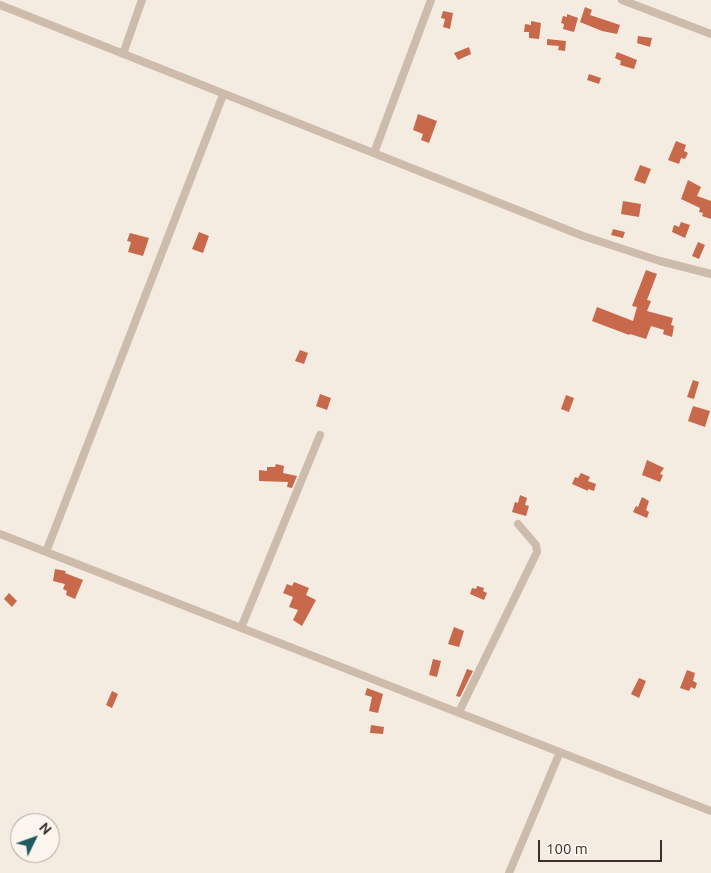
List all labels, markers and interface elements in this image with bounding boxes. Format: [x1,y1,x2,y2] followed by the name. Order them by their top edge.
[10,813,60,863] north arrow
[36,819,55,838] text: N
[541,830,665,862] scale bar
[546,840,588,857] text: 100 m

